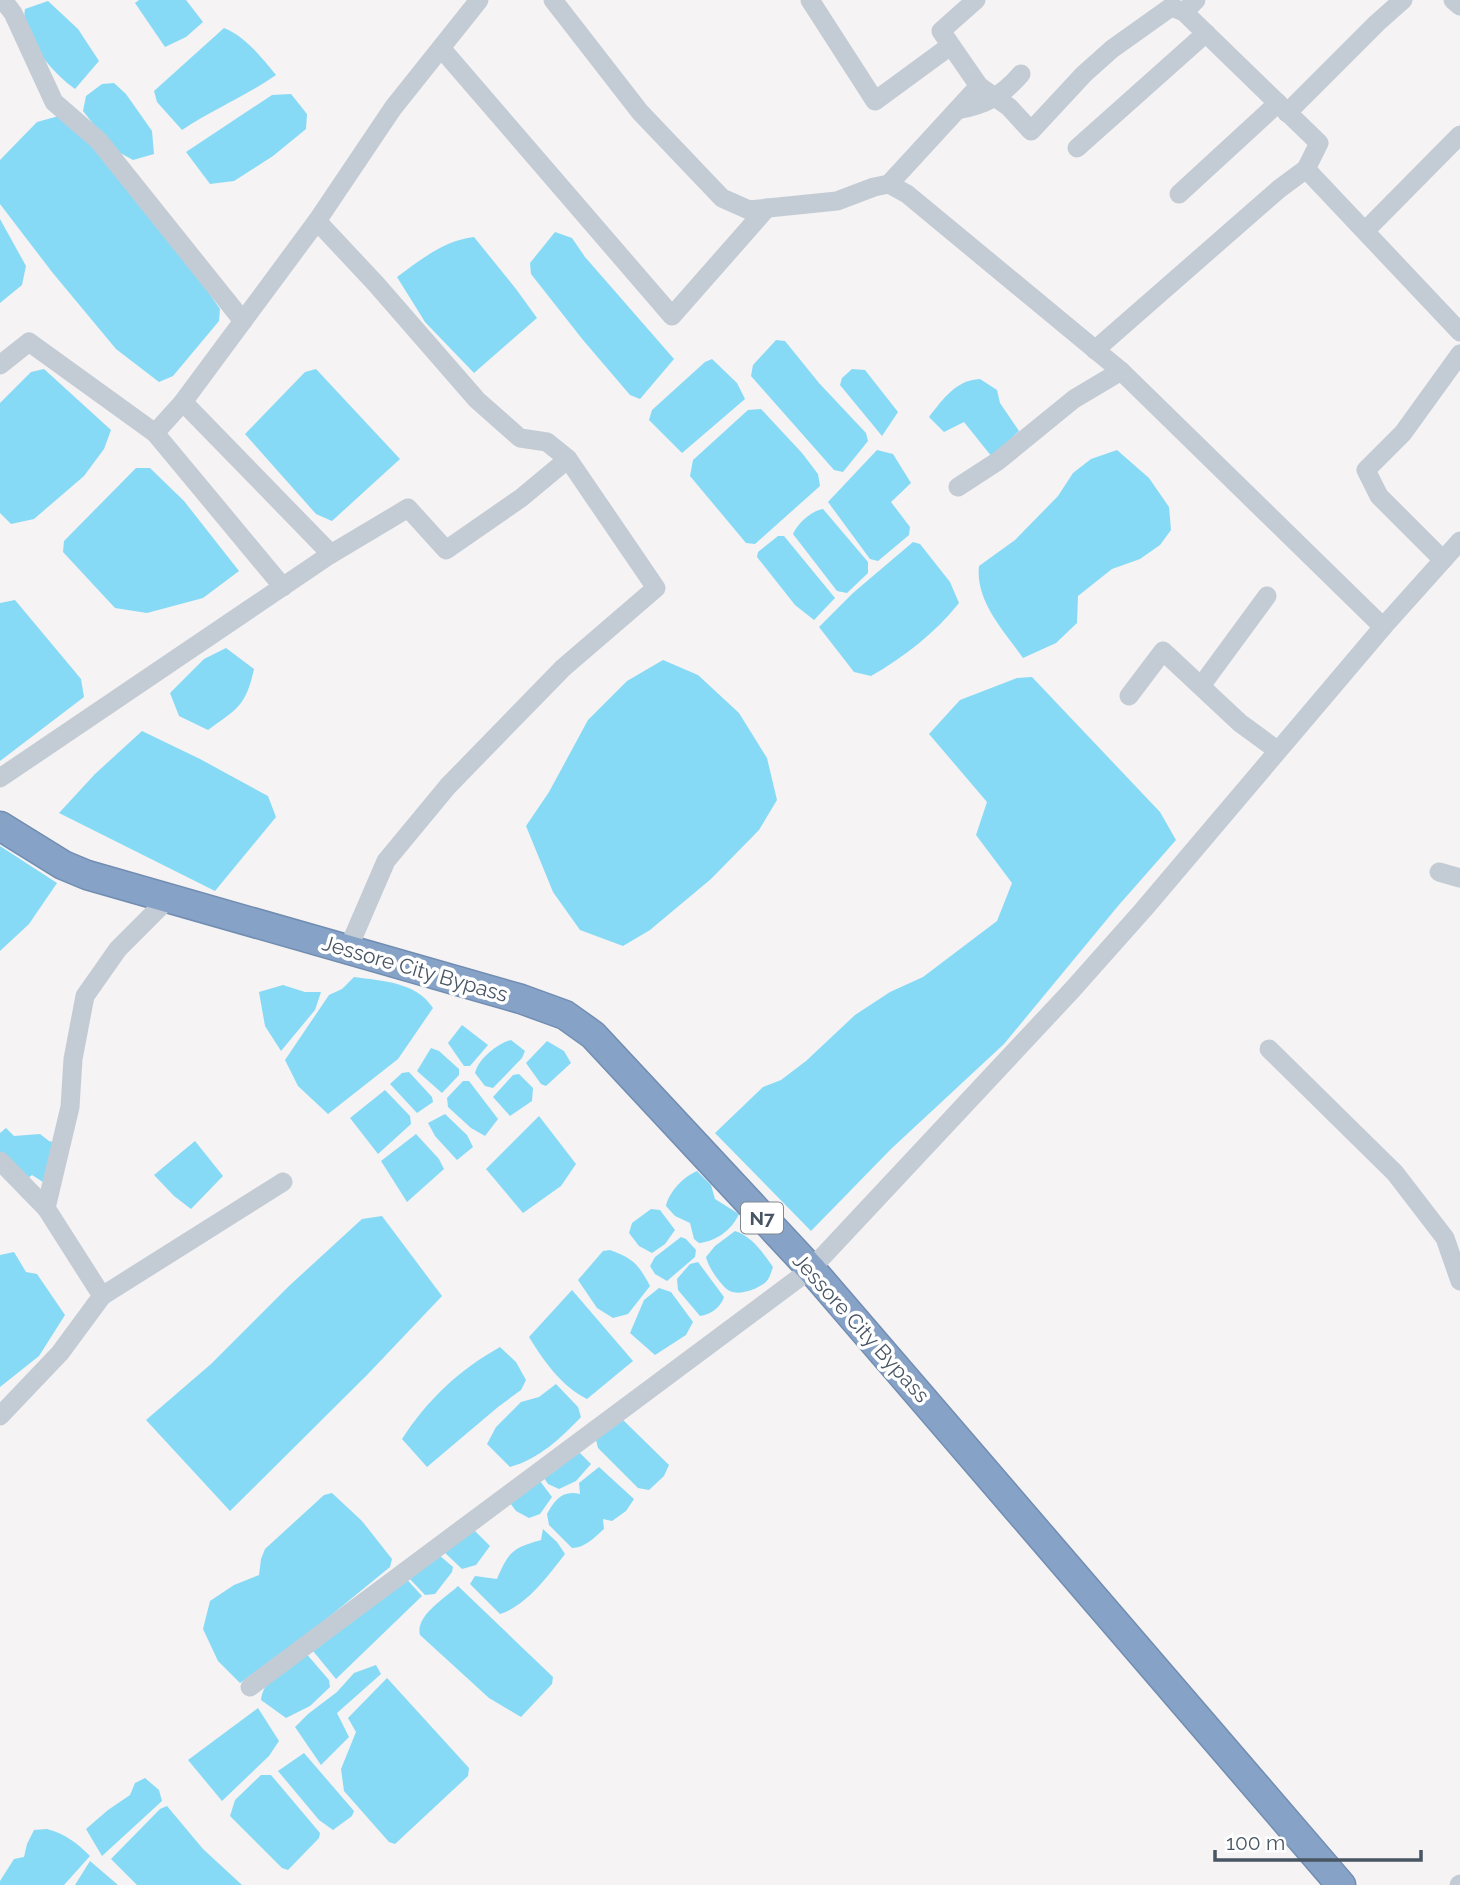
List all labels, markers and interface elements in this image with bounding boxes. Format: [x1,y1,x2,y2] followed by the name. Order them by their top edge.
[319,930,511,1007] street label: Jessore City Bypass
[741,1202,783,1234] road number: N7
[788,1248,935,1407] street label: Jessore City Bypass
[1215,1818,1422,1862] scale bar
[1226,1830,1285,1855] text: 100 m

